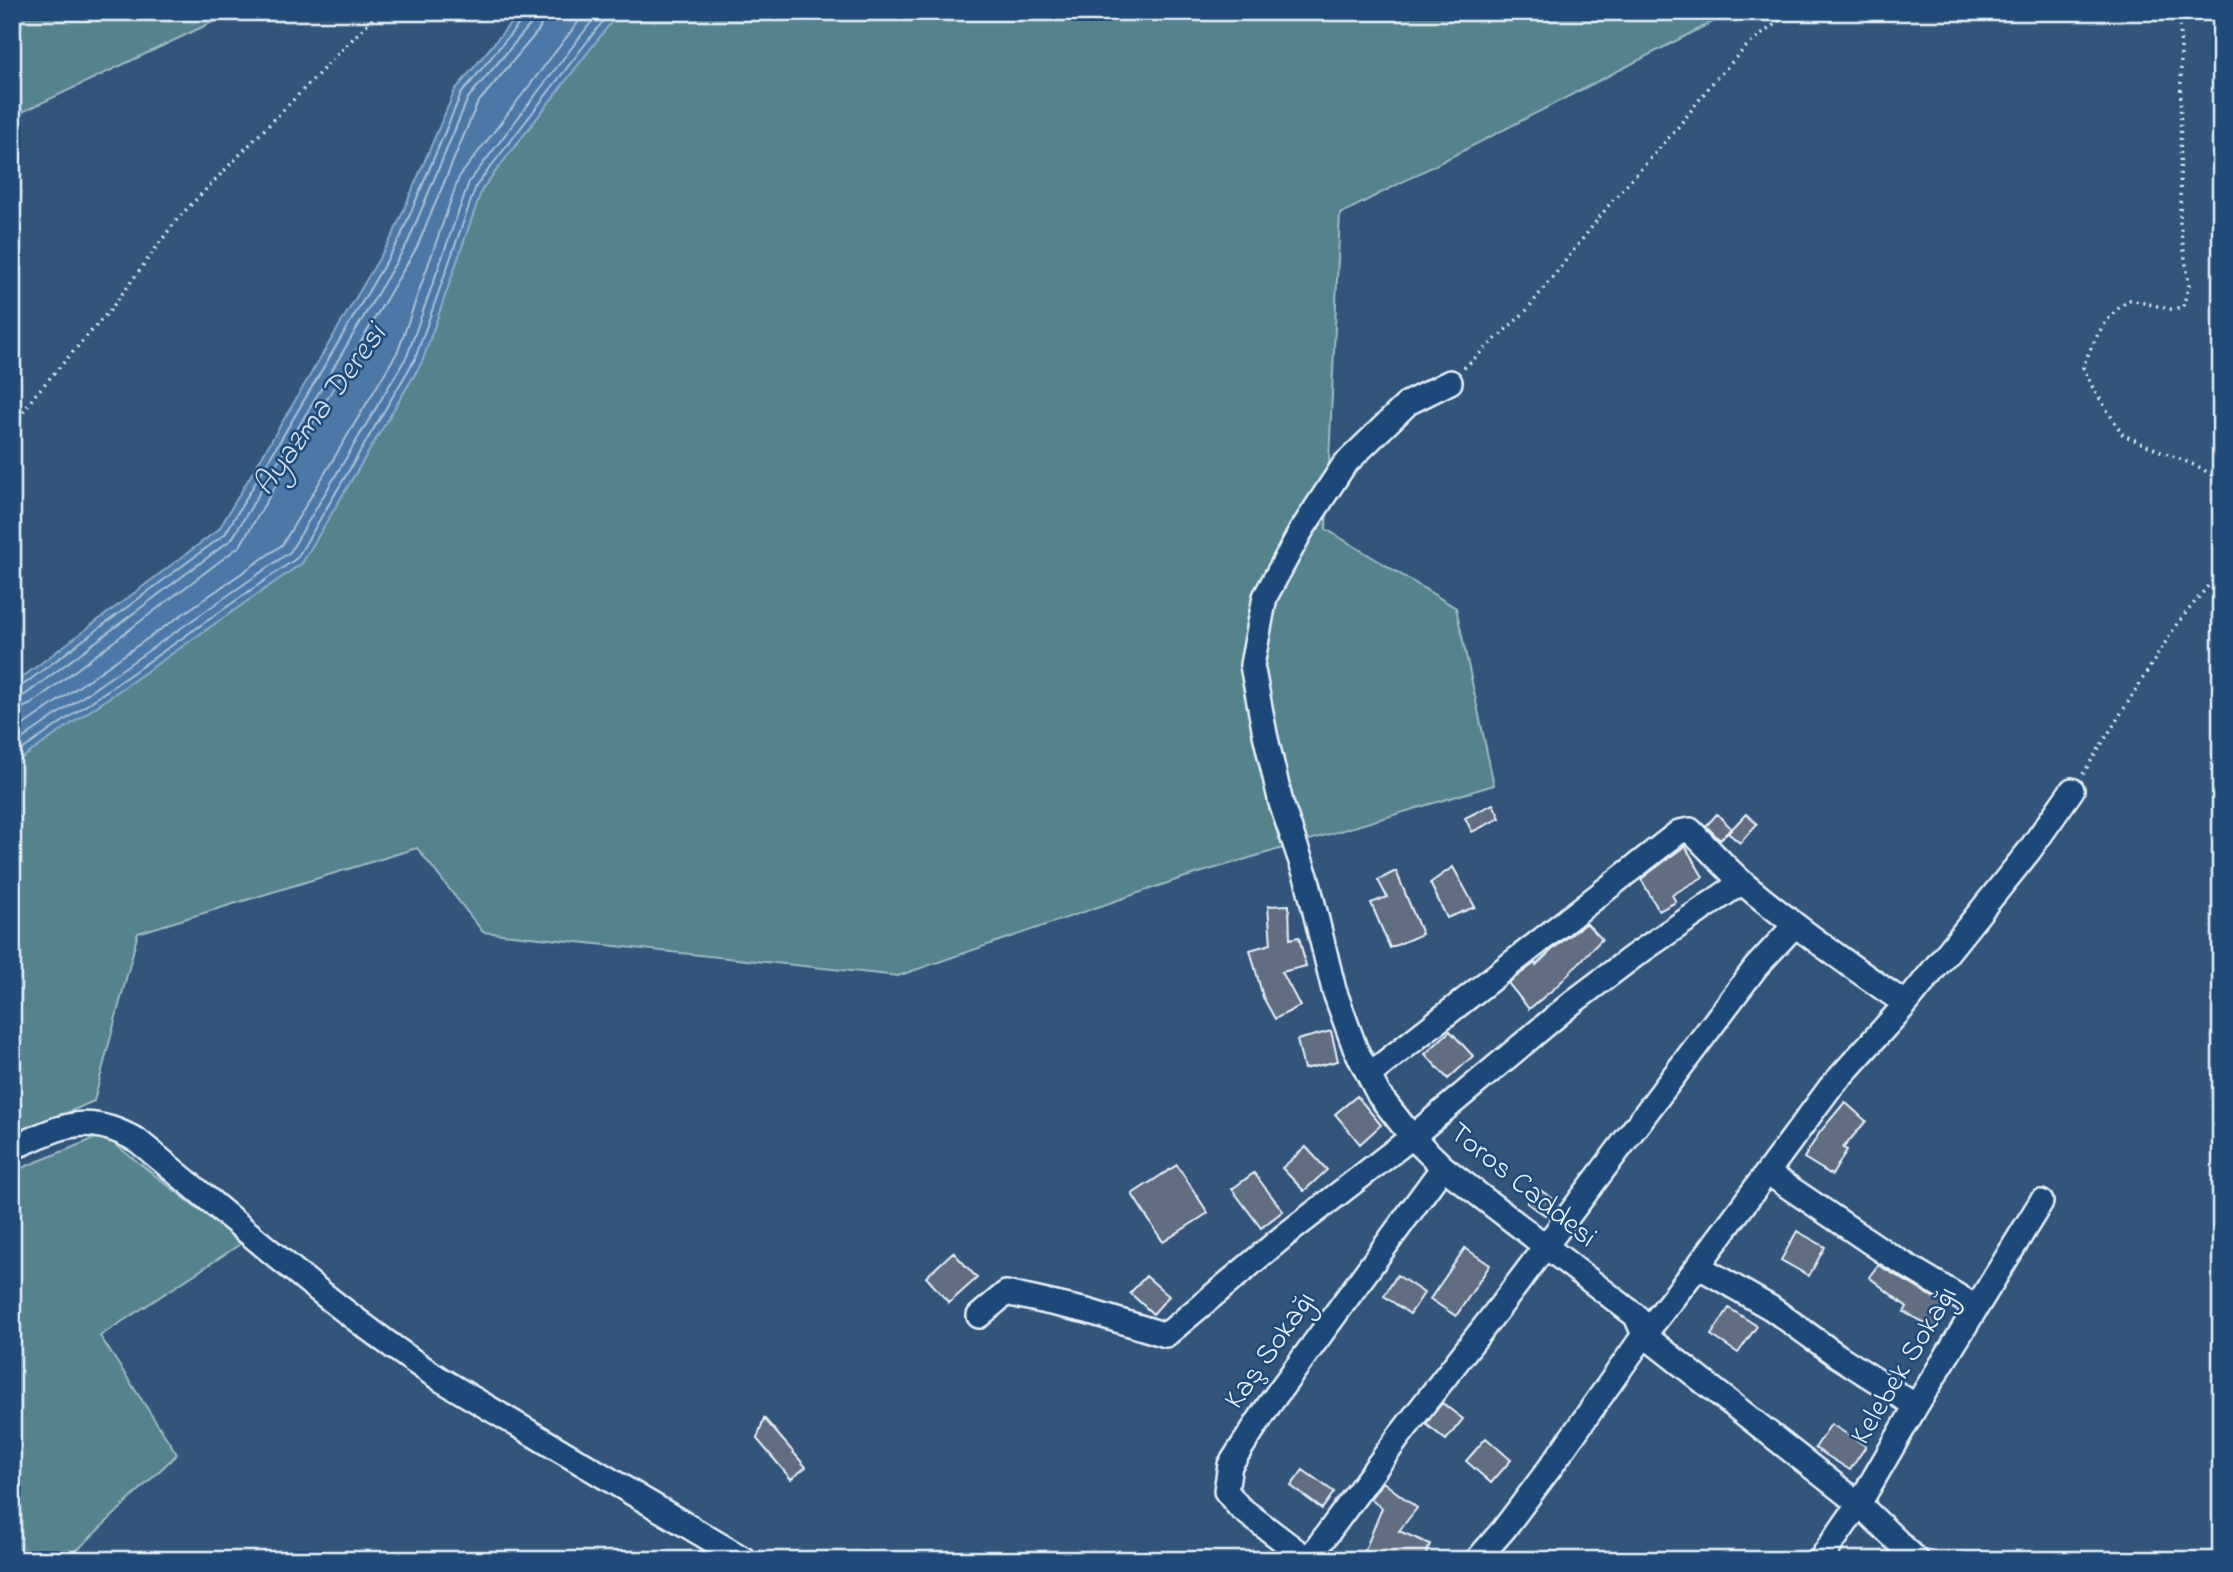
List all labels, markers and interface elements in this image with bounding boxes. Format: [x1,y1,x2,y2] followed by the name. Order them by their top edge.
[242,313,401,507] water label: Ayazma Deresi
[1438,1112,1606,1260] street label: Toros Caddesi
[1840,1278,1970,1454] street label: Kelebek Sokağı
[1214,1283,1328,1419] street label: Kaş Sokağı

